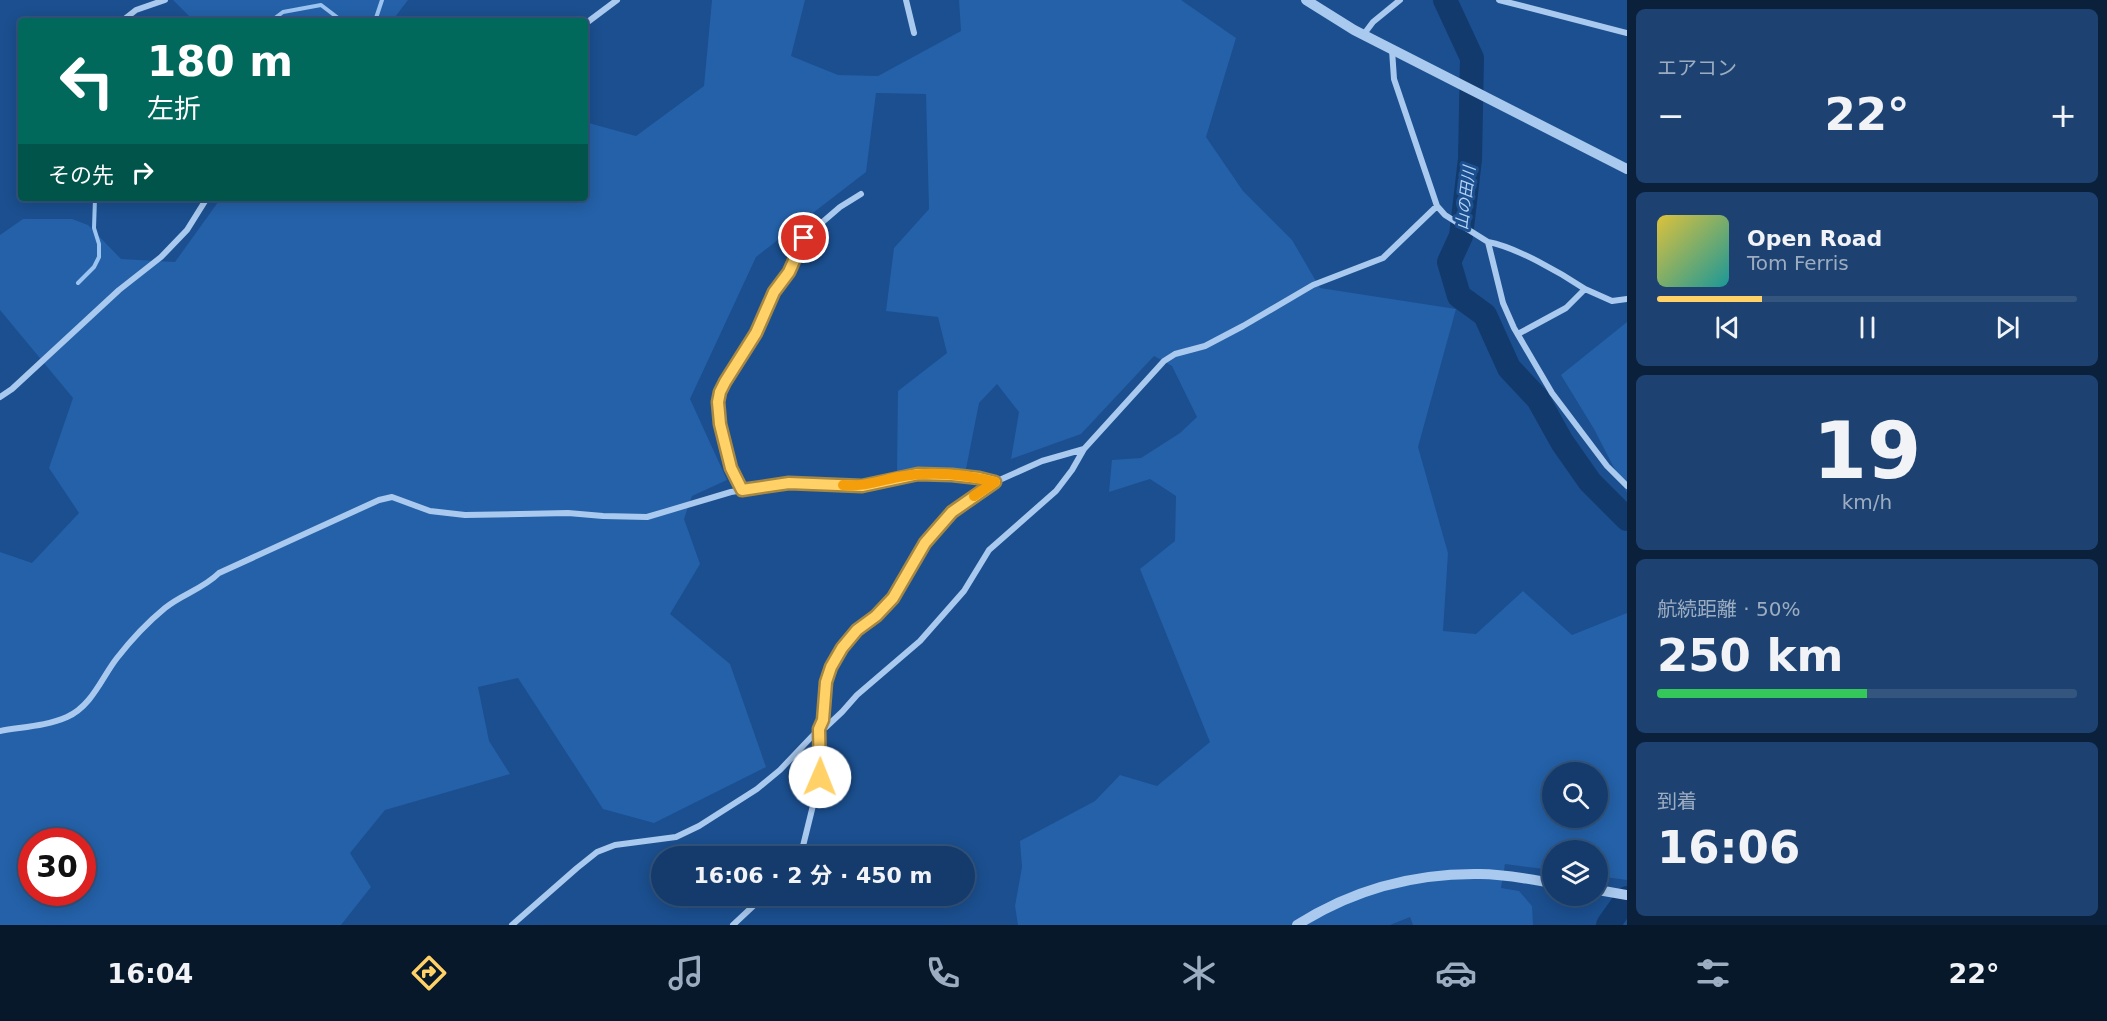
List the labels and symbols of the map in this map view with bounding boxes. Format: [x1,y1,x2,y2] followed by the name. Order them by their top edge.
[1452,163,1479,231] water label: 山の田川
[778,212,829,263] pin
[788,745,852,809] position arrow
[18,828,96,906] speed limit sign: 30

